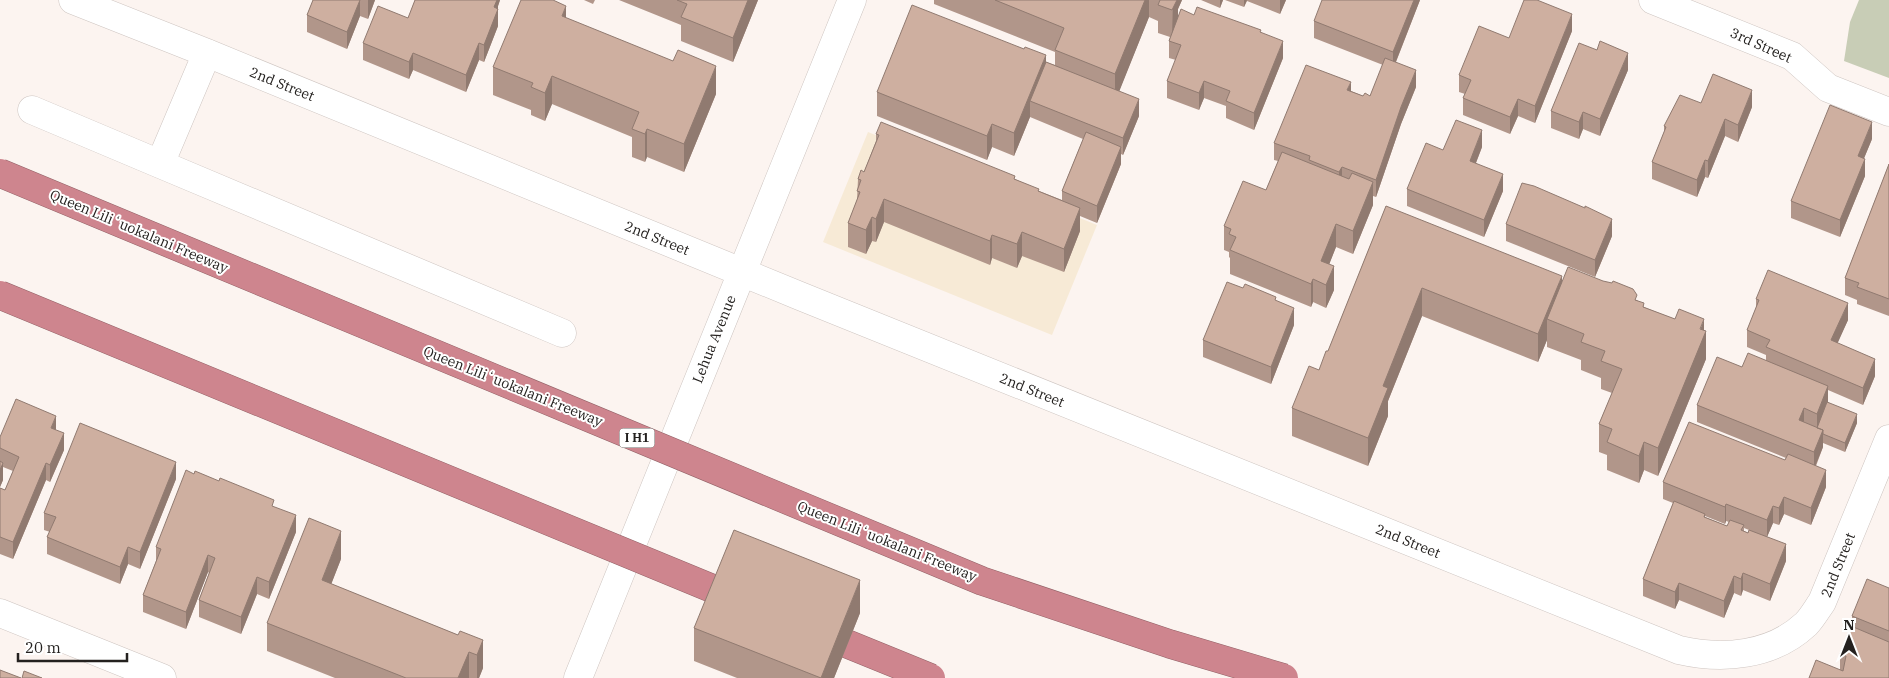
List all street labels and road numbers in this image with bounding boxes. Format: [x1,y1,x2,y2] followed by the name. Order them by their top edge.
[1727,23,1795,67] street label: 3rd Street
[247,63,317,105] street label: 2nd Street
[47,185,231,277] street label: Queen Liliʻuokalani Freeway
[622,217,692,259] street label: 2nd Street
[688,292,740,386] street label: Lehua Avenue
[421,342,606,430] street label: Queen Liliʻuokalani Freeway
[997,369,1067,411] street label: 2nd Street
[620,428,654,448] road number: I H1
[795,497,980,585] street label: Queen Liliʻuokalani Freeway
[1373,520,1443,562] street label: 2nd Street
[1817,530,1859,600] street label: 2nd Street

